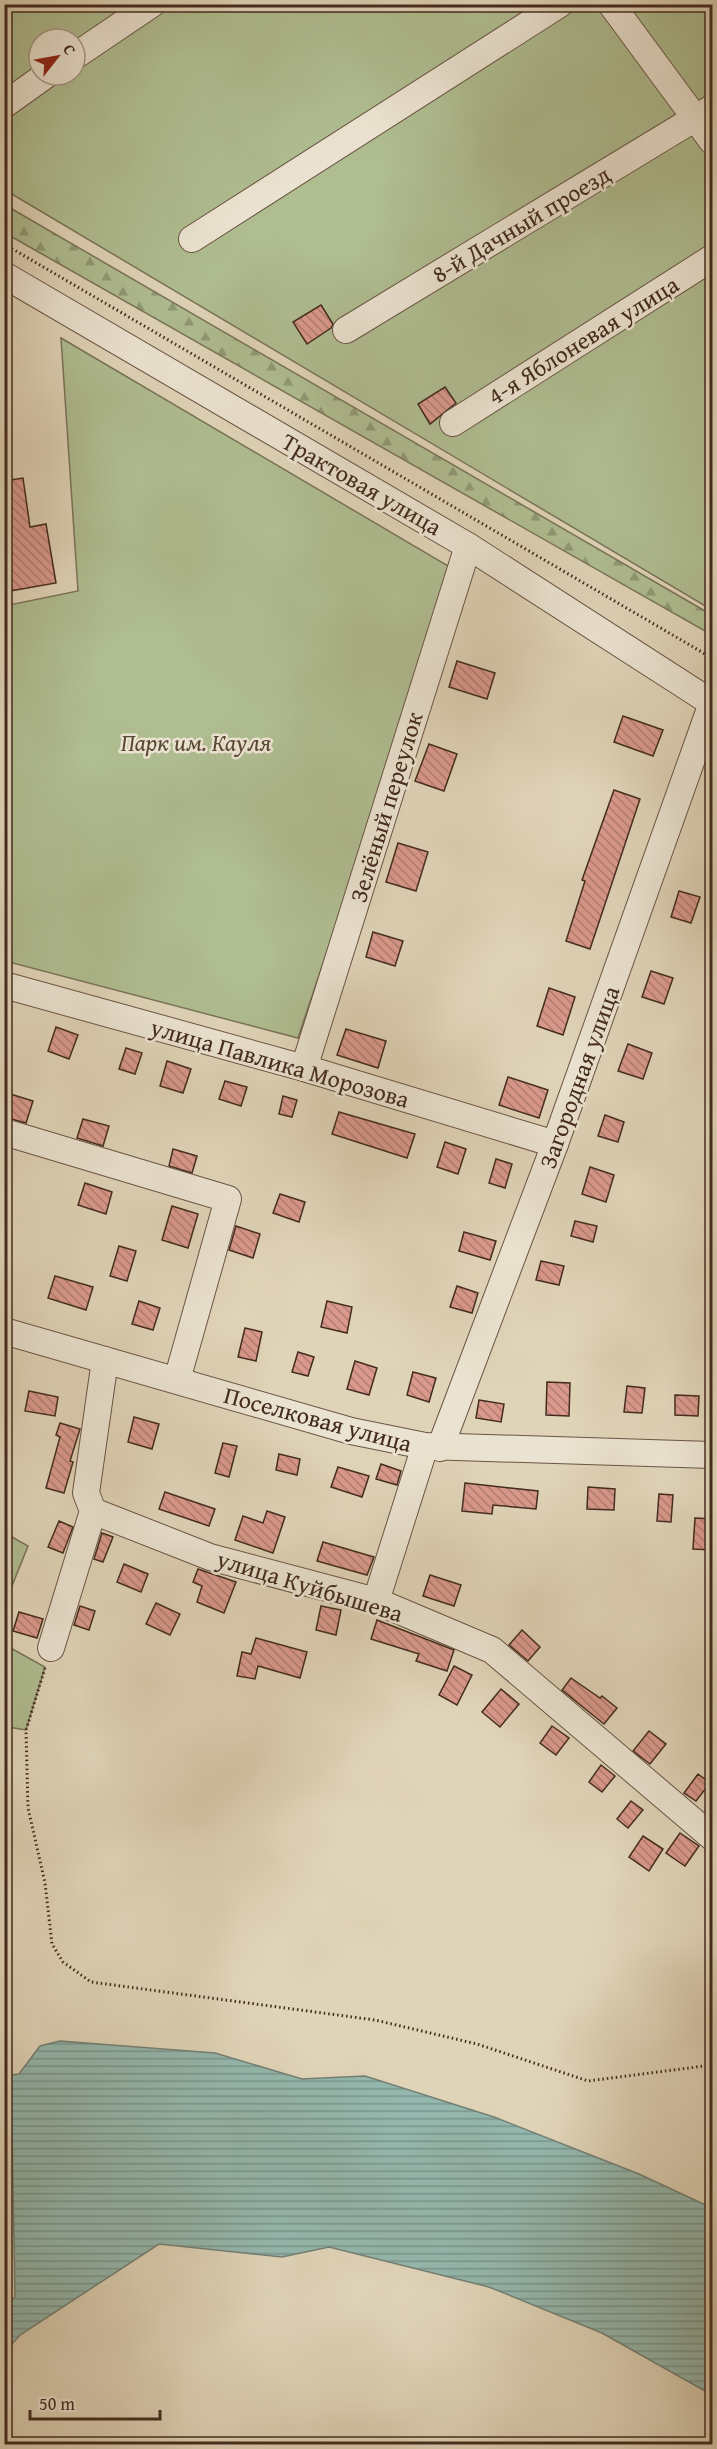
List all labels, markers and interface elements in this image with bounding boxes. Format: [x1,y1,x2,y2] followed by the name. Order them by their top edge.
[27,27,87,87] north arrow
[57,39,82,59] text: С
[425,157,617,291] street label: 8-й Дачный проезд
[481,267,686,413] street label: 4-я Яблоневая улица
[275,424,449,544] street label: Трактовая улица
[340,707,432,907] street label: Зелёный переулок
[121,725,272,760] park label: Парк им. Кауля
[530,980,628,1173] street label: Загородная улица
[146,1009,414,1117] street label: улица Павлика Морозова
[220,1377,416,1461] street label: Поселковая улица
[212,1541,408,1631] street label: улица Куйбышева
[30,2383,160,2421] scale bar
[39,2390,75,2417] text: 50 m

